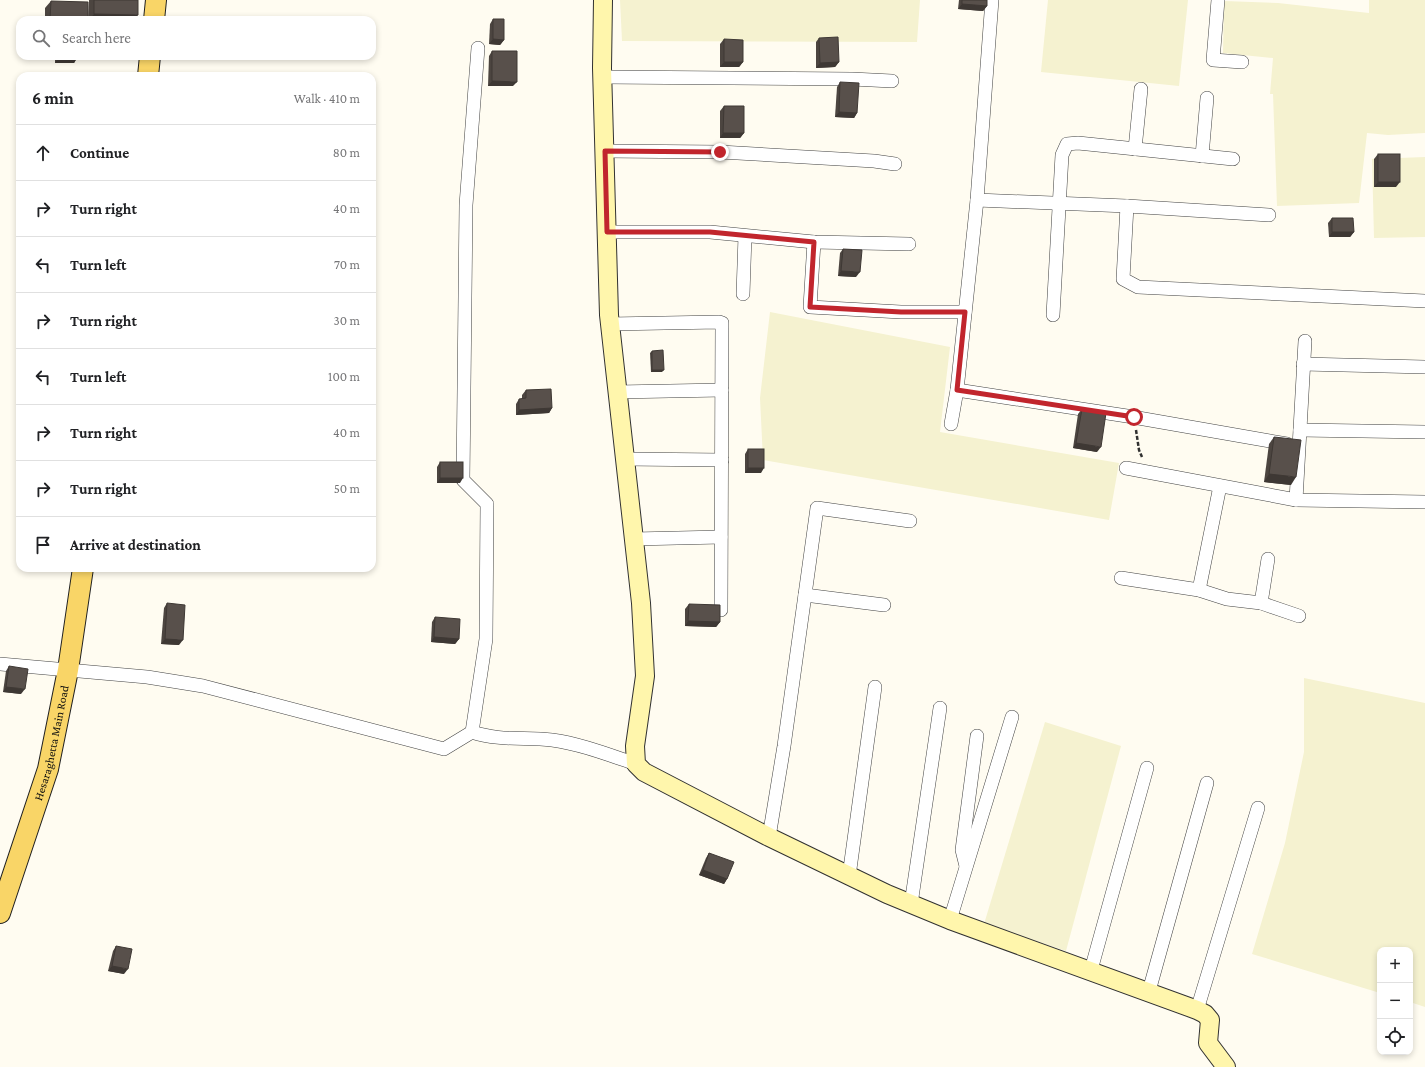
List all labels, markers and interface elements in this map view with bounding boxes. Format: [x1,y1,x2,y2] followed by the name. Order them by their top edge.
[16,16,376,60] search box
[30,27,52,49] icon: search
[62,30,131,46] text: Search here
[32,89,74,108] text: 6 min
[294,91,360,106] text: Walk · 410 m
[32,142,54,164] icon: ahead
[711,143,729,161] route end
[70,145,129,161] text: Continue
[333,145,360,160] text: 80 m
[32,198,54,220] icon: right
[70,201,137,217] text: Turn right
[333,201,360,216] text: 40 m
[32,254,54,276] icon: left
[70,257,126,273] text: Turn left
[334,257,360,272] text: 70 m
[32,310,54,332] icon: right
[70,313,137,329] text: Turn right
[334,313,360,328] text: 30 m
[32,366,54,388] icon: left
[70,369,126,385] text: Turn left
[328,369,360,384] text: 100 m
[1125,408,1143,426] route start
[32,422,54,444] icon: right
[70,425,137,441] text: Turn right
[333,425,360,440] text: 40 m
[32,478,54,500] icon: right
[70,481,137,497] text: Turn right
[334,481,360,496] text: 50 m
[32,534,54,556] icon: arrive
[70,537,201,553] text: Arrive at destination
[31,683,72,802] street label: Hesaraghetta Main Road
[1377,947,1413,1055] map controls
[1377,947,1413,983] button: +
[1377,983,1413,1019] button: −
[1377,1019,1413,1055] button: locate

